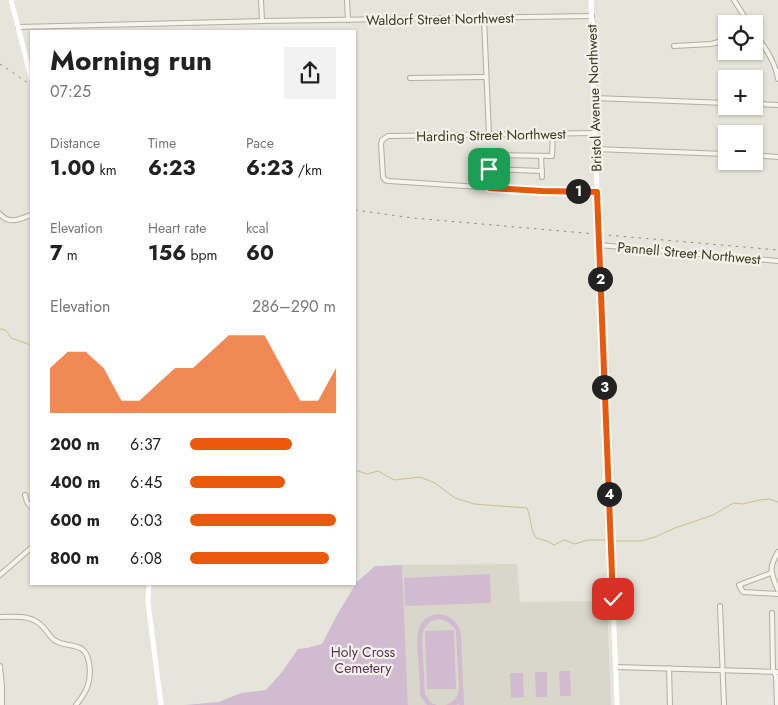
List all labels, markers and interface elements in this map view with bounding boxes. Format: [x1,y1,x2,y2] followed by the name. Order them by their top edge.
[366,8,515,30] street label: Waldorf Street Northwest
[718,15,763,170] map controls
[718,15,763,60] button: locate
[581,23,607,172] street label: Bristol Avenue Northwest
[50,40,212,81] text: Morning run
[284,47,336,99] button: share
[718,70,763,115] button: +
[50,80,91,103] text: 07:25
[416,124,567,146] street label: Harding Street Northwest
[718,125,763,170] button: −
[50,133,100,153] text: Distance
[148,133,176,153] text: Time
[246,133,274,153] text: Pace
[468,148,510,190] pin
[50,153,95,183] text: 1.00
[148,153,196,183] text: 6:23
[246,153,294,183] text: 6:23
[475,155,503,183] icon: arrive
[95,160,117,180] text: km
[294,160,322,180] text: /km
[566,178,590,204] pin: 1
[575,181,582,201] text: 1
[50,218,103,238] text: Elevation
[148,218,206,238] text: Heart rate
[246,218,269,238] text: kcal
[617,237,762,269] street label: Pannell Street Northwest
[50,238,63,268] text: 7
[148,238,186,268] text: 156
[246,238,274,268] text: 60
[63,245,78,265] text: m
[186,245,217,265] text: bpm
[588,266,612,292] pin: 2
[596,269,605,289] text: 2
[50,295,110,318] text: Elevation
[252,295,336,318] text: 286–290 m
[592,374,616,400] pin: 3
[600,377,609,397] text: 3
[50,433,100,456] text: 200 m
[130,433,161,456] text: 6:37
[50,471,100,494] text: 400 m
[130,471,162,494] text: 6:45
[596,482,622,506] pin: 4
[605,484,614,504] text: 4
[50,509,100,532] text: 600 m
[130,509,162,532] text: 6:03
[50,547,99,570] text: 800 m
[130,547,162,570] text: 6:08
[592,578,634,620] pin
[599,585,627,613] icon: check
[331,642,396,678] park label: Holy Cross Cemetery

